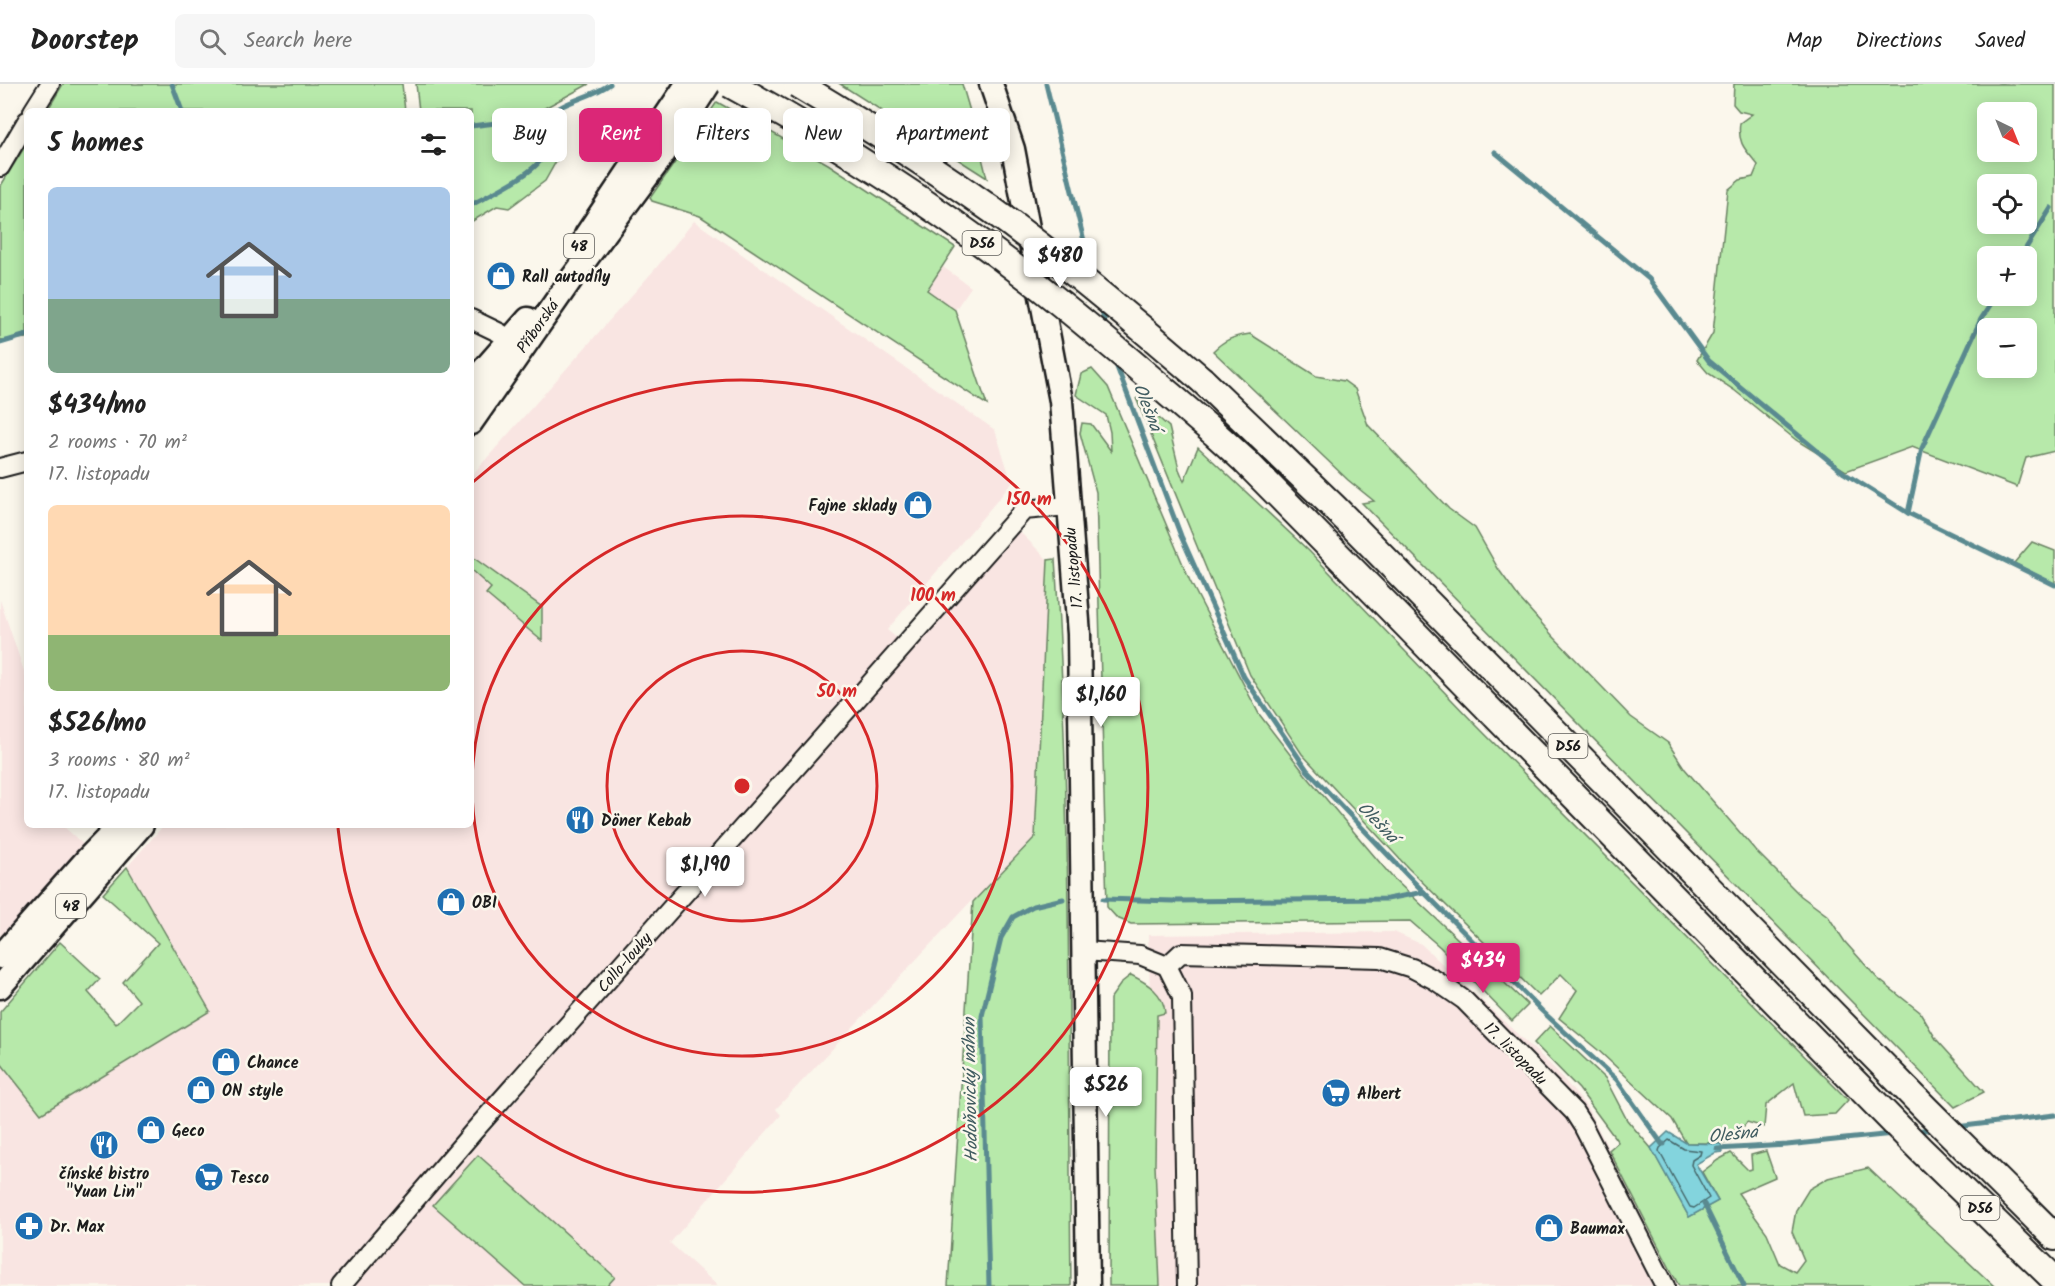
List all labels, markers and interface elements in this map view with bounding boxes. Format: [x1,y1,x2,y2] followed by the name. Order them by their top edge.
[175,14,595,68] search box
[30,19,139,64] text: Doorstep
[244,24,352,59] text: Search here
[196,25,229,58] icon: search
[1786,25,1822,58] text: Map
[1855,25,1942,58] text: Directions
[1975,25,2025,58] text: Saved
[1977,102,2037,162] north arrow
[1977,102,2037,378] map controls
[492,108,567,162] chip: Buy
[579,108,662,162] chip: Rent
[674,108,771,162] chip: Filters
[783,108,863,162] chip: New
[875,108,1010,162] chip: Apartment
[48,123,144,165] text: 5 homes
[417,128,450,161] icon: filters
[1977,174,2037,234] button: locate
[195,226,303,334] icon: home
[962,231,1002,255] road number: D56
[564,234,594,258] road number: 48
[1024,238,1096,289] pin: $480
[1038,241,1082,273] text: $480
[1977,246,2037,306] button: +
[485,260,517,292] shop icon: Rall autodíly
[522,265,611,290] place label: Rall autodíly
[511,294,567,359] street label: Příborská
[1977,318,2037,378] button: −
[1124,379,1171,441] water label: Olešná
[48,385,146,427] text: $434/mo
[48,427,187,459] text: 2 rooms · 70 m²
[48,459,150,491] text: 17. listopadu
[1006,486,1052,515] text: 150 m
[902,489,934,521] shop icon: Fajne sklady
[808,494,898,519] place label: Fajne sklady
[1058,526,1090,610] street label: 17. listopadu
[195,544,303,652] icon: home
[910,582,956,611] text: 100 m
[1052,677,1150,728] pin: $1,160
[816,678,857,707] text: 50 m
[1076,680,1126,712] text: $1,160
[48,703,146,745] text: $526/mo
[1548,734,1588,758] road number: D56
[48,745,190,777] text: 3 rooms · 80 m²
[732,776,752,796] centre of rings
[48,777,150,809] text: 17. listopadu
[1349,795,1408,855] water label: Olešná
[564,804,596,836] restaurant icon: Döner Kebab
[601,809,691,834] place label: Döner Kebab
[656,847,754,898] pin: $1,190
[680,850,730,882] text: $1,190
[435,886,467,918] shop icon: OBI
[472,891,497,916] place label: OBI
[56,894,86,918] road number: 48
[592,927,659,999] street label: Collo-louky
[1447,943,1519,994] pin: $434
[1461,946,1505,978] text: $434
[956,1016,987,1162] water label: Hodoňovický náhon
[1477,1016,1553,1092] street label: 17. listopadu
[210,1046,242,1078] shop icon: Chance
[247,1051,299,1076] place label: Chance
[1070,1067,1142,1118] pin: $526
[1084,1070,1128,1102] text: $526
[185,1074,217,1106] shop icon: ON style
[1320,1077,1352,1109] supermarket icon: Albert
[222,1079,283,1104] place label: ON style
[1357,1082,1402,1107] place label: Albert
[135,1114,167,1146] shop icon: Geco
[1707,1118,1765,1152] water label: Olešná
[172,1119,204,1144] place label: Geco
[88,1129,120,1161] restaurant icon: čínské bistro "Yuan Lin"
[193,1161,225,1193] supermarket icon: Tesco
[59,1162,149,1205] place label: čínské bistro "Yuan Lin"
[230,1166,269,1191] place label: Tesco
[1960,1196,2000,1220] road number: D56
[13,1210,45,1242] pharmacy icon: Dr. Max
[1533,1212,1565,1244] shop icon: Baumax
[50,1215,105,1240] place label: Dr. Max
[1570,1217,1625,1242] place label: Baumax

